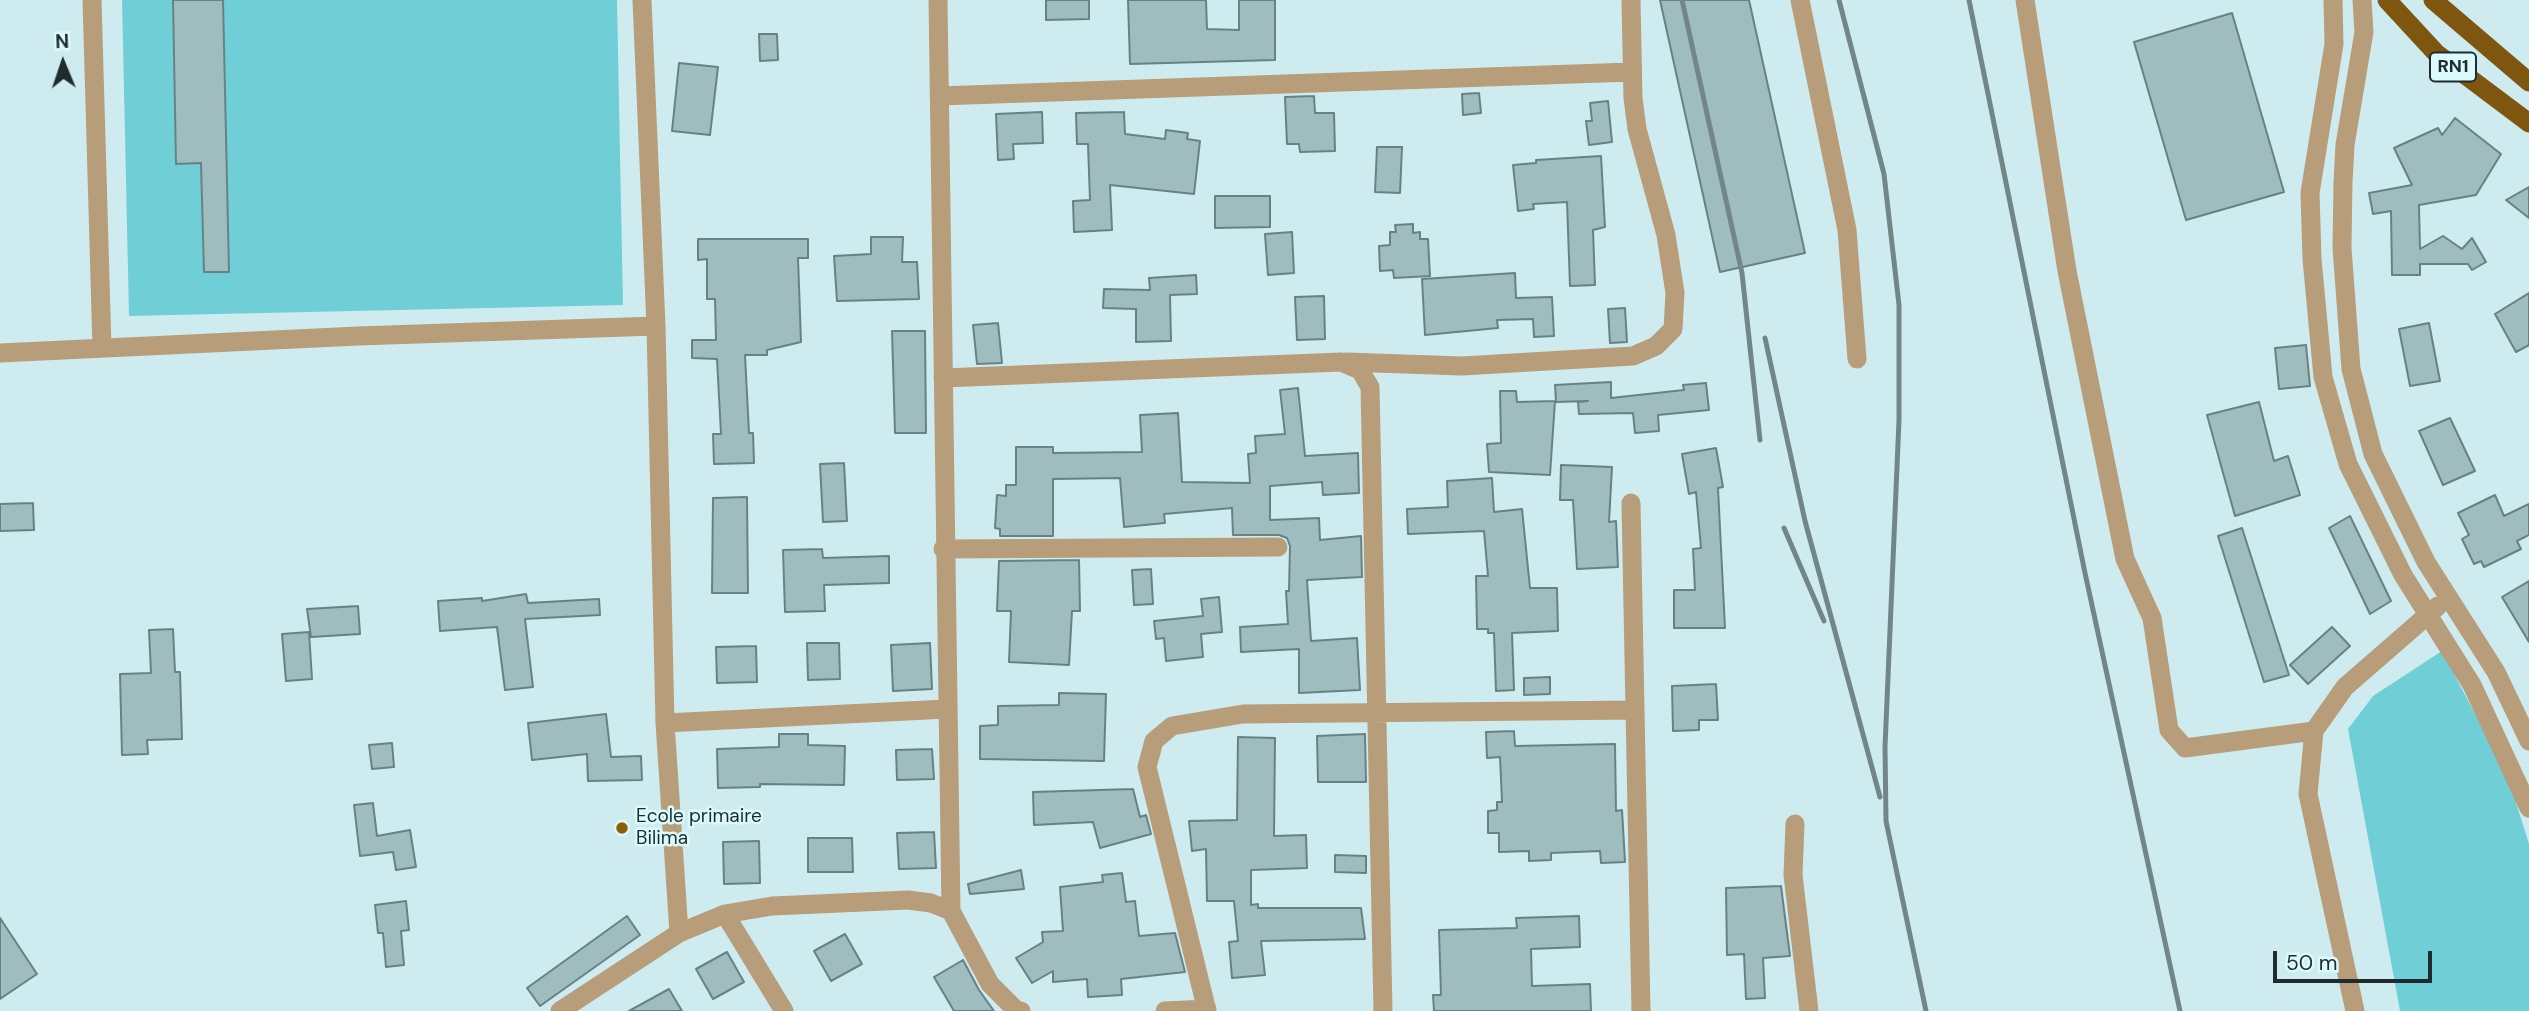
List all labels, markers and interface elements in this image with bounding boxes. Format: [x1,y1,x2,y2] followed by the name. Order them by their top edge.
[28,28,98,98] north arrow
[55,29,70,54] text: N
[2430,52,2476,82] road number: RN1
[636,806,762,850] place label: Ecole primaire Bilima
[614,820,630,836] marker: Ecole primaire Bilima
[2277,937,2436,981] scale bar
[2286,949,2337,977] text: 50 m

